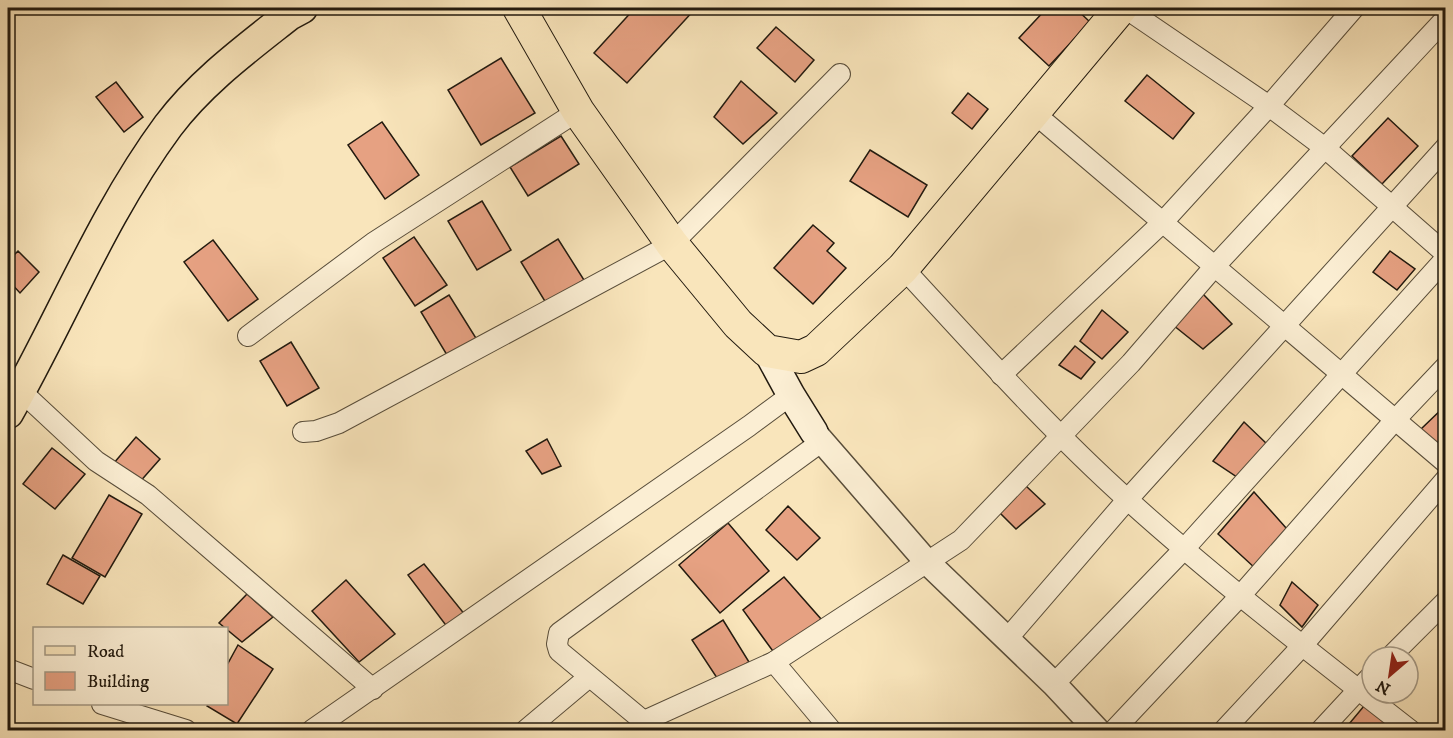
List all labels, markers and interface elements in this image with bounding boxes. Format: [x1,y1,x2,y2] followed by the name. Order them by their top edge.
[33,627,228,705] legend
[87,641,124,663] text: Road
[1360,645,1420,705] north arrow
[87,671,149,693] text: Building
[1373,675,1394,699] text: N

